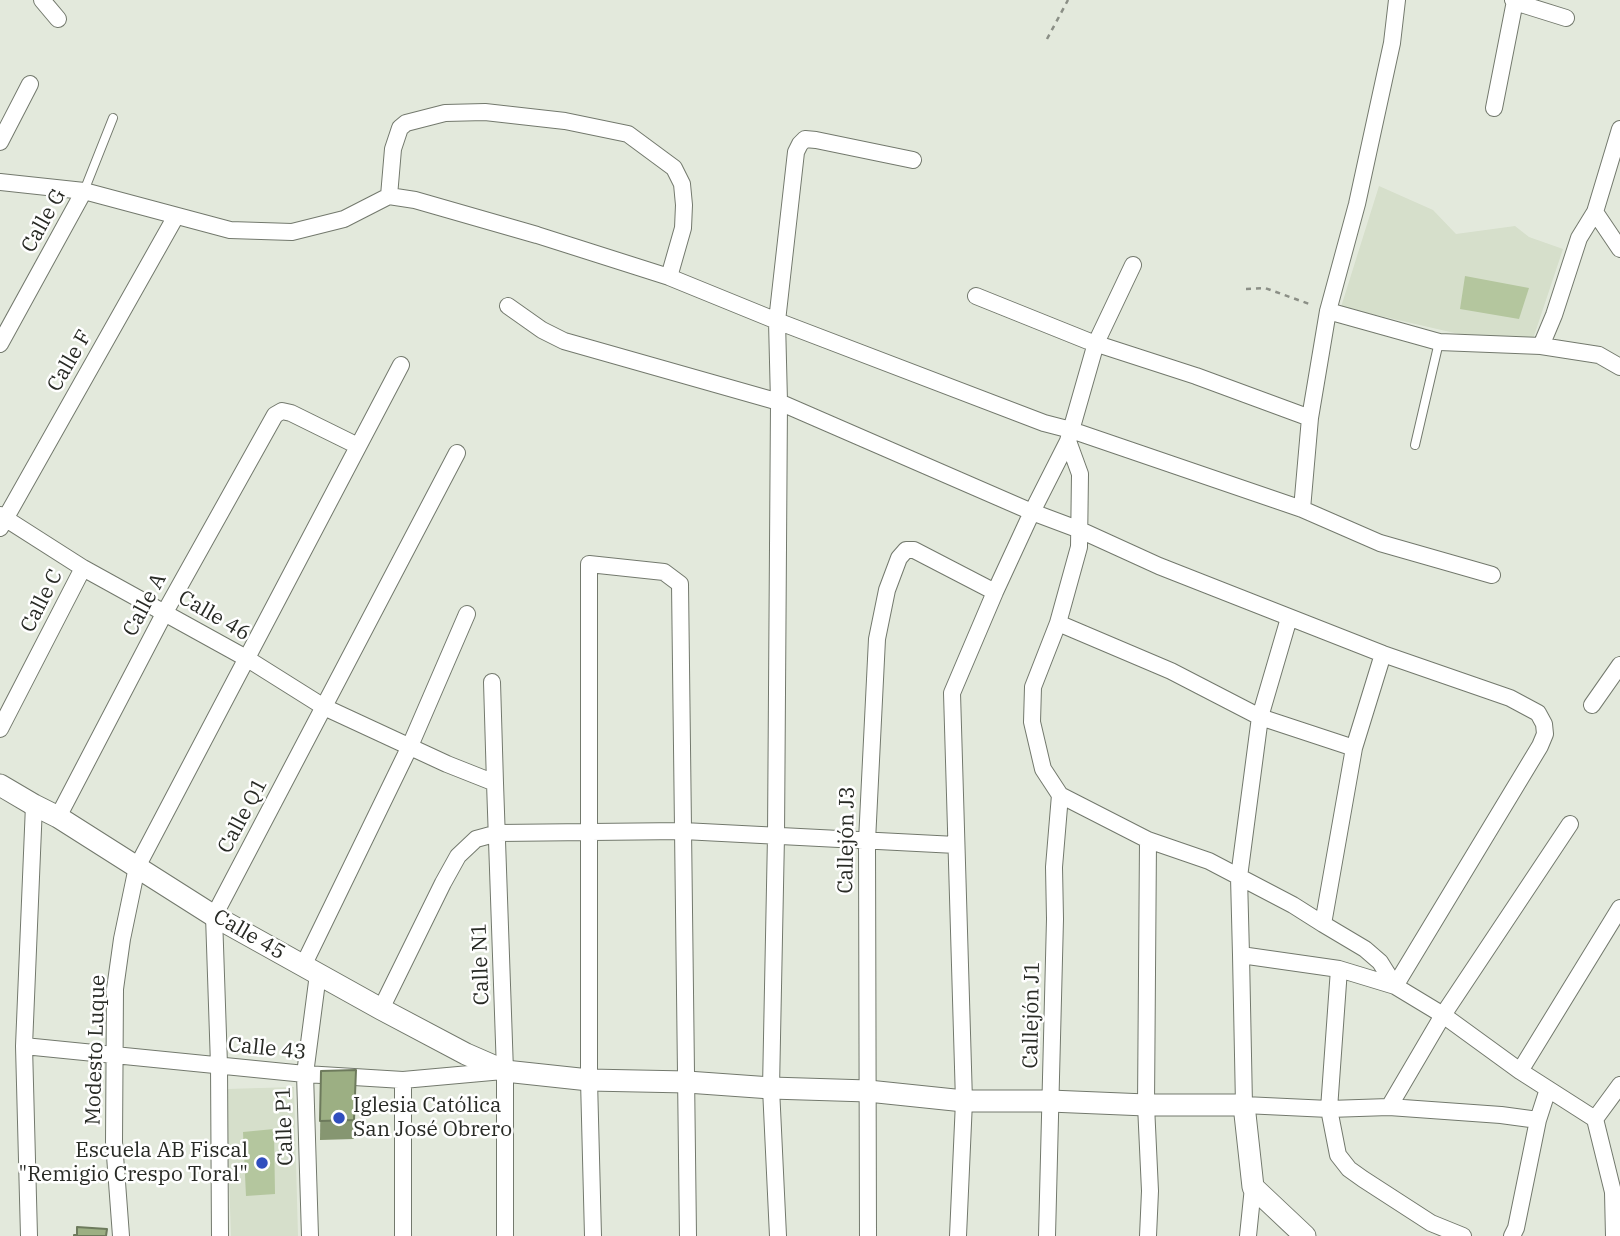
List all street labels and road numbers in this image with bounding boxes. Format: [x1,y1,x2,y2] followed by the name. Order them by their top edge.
[16,185,72,257] street label: Calle G
[42,326,98,396] street label: Calle F
[16,565,68,637] street label: Calle C
[118,569,172,641] street label: Calle A
[174,585,254,647] street label: Calle 46
[213,774,273,858] street label: Calle Q1
[833,786,861,894] street label: Callejón J3
[209,904,289,966] street label: Calle 45
[467,922,495,1006] street label: Calle N1
[1018,961,1046,1069] street label: Callejón J1
[81,974,111,1126] street label: Modesto Luque
[226,1032,308,1066] street label: Calle 43
[271,1086,299,1166] street label: Calle P1

